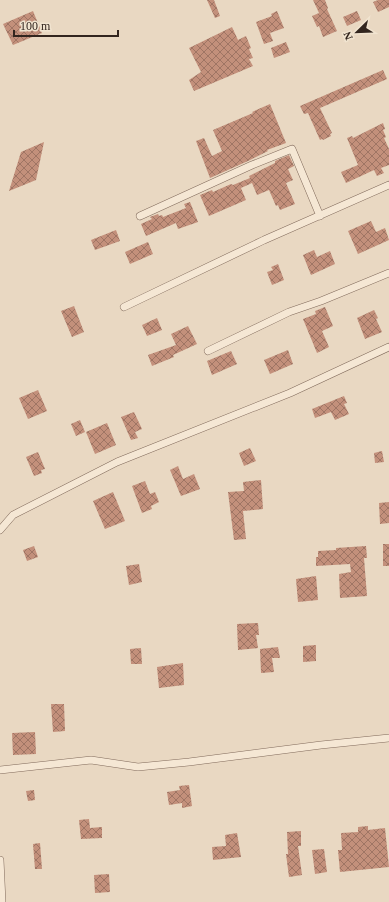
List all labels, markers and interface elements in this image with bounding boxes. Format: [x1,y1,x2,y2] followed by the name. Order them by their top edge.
[14,12,118,38] scale bar
[337,12,377,52] north arrow
[20,19,51,33] text: 100 m
[341,30,355,42] text: N

